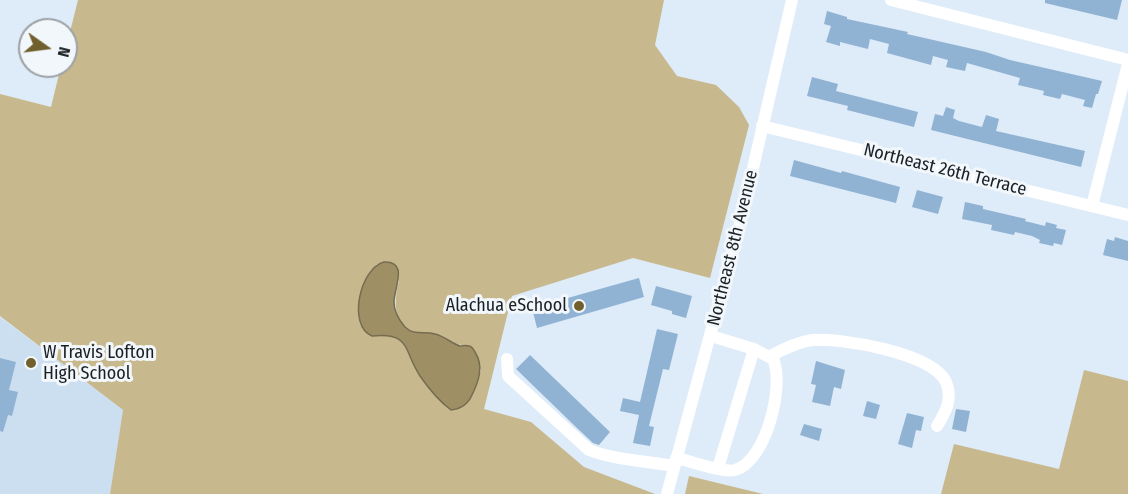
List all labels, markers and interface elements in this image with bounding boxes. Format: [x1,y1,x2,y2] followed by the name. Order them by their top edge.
[18,18,78,78] north arrow
[54,45,74,59] text: N
[861,139,1029,201] street label: Northeast 26th Terrace
[703,168,763,328] street label: Northeast 8th Avenue
[446,295,567,317] place label: Alachua eSchool
[572,299,586,313] marker: Alachua eSchool
[43,342,154,385] place label: W Travis Lofton High School
[24,356,38,370] marker: W Travis Lofton High School

